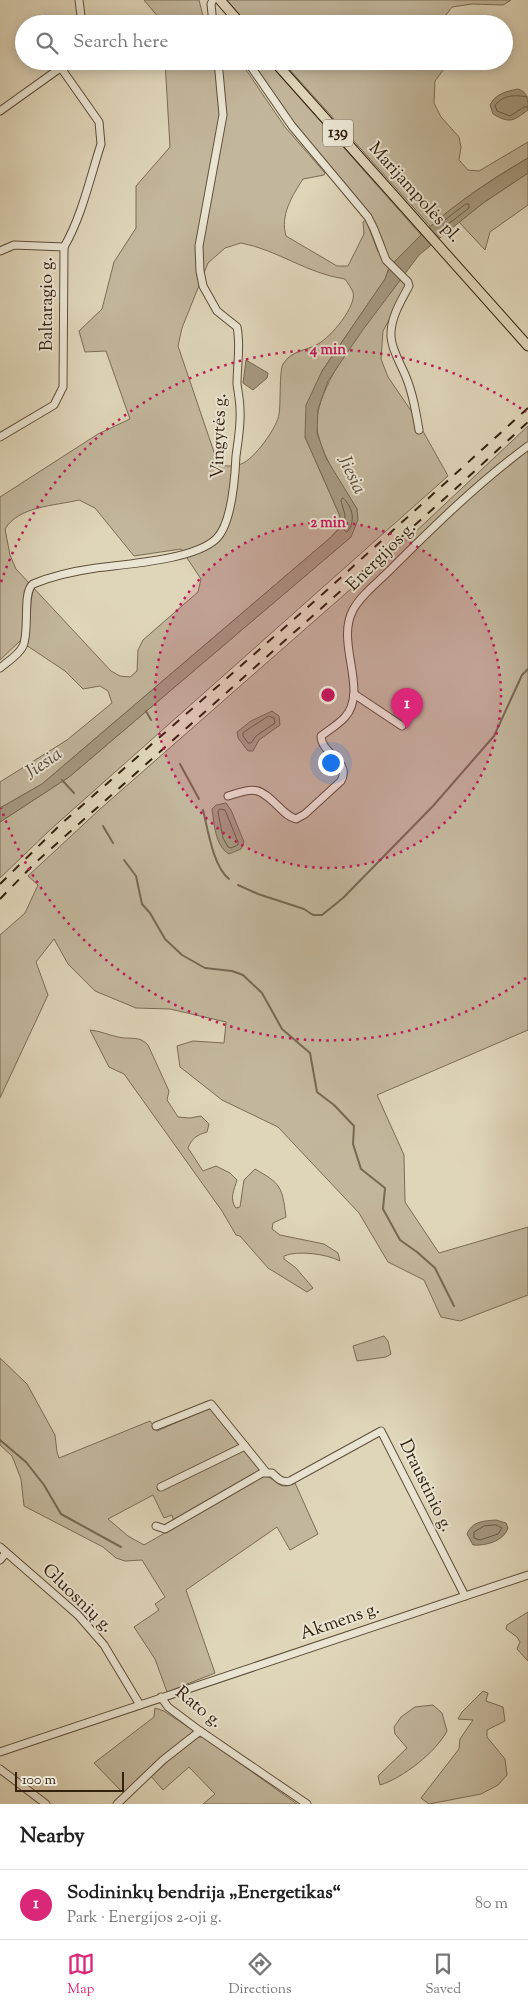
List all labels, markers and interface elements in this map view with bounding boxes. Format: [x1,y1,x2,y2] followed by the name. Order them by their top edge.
[15,15,513,70] search box
[33,29,61,57] icon: search
[73,29,168,56] text: Search here
[323,120,353,146] road number: 139
[362,137,466,249] street label: Marijampolės pl.
[35,257,61,351] street label: Baltaragio g.
[309,340,346,361] text: 4 min
[206,393,234,479] street label: Vingytės g.
[330,450,372,499] water label: Jiesia
[310,513,346,534] text: 2 min
[341,516,423,598] street label: Energijos g.
[319,686,337,704] centre of rings
[391,688,423,729] pin: 1
[19,741,68,787] water label: Jiesia
[318,750,344,776] your location
[391,1435,459,1537] street label: Draustinio g.
[36,1558,118,1640] street label: Gluosnių g.
[297,1596,383,1648] street label: Akmens g.
[169,1681,227,1735] street label: Rato g.
[15,1769,124,1792] scale bar
[22,1771,56,1791] text: 100 m
[20,1822,85,1852] text: Nearby
[67,1880,341,1907] text: Sodininkų bendrija „Energetikas“
[33,1893,39,1916] text: 1
[475,1893,508,1916] text: 80 m
[67,1907,222,1930] text: Park · Energijos 2-oji g.
[67,1950,95,2000] tab: Map
[228,1950,292,2000] tab: Directions
[425,1950,461,2000] tab: Saved

